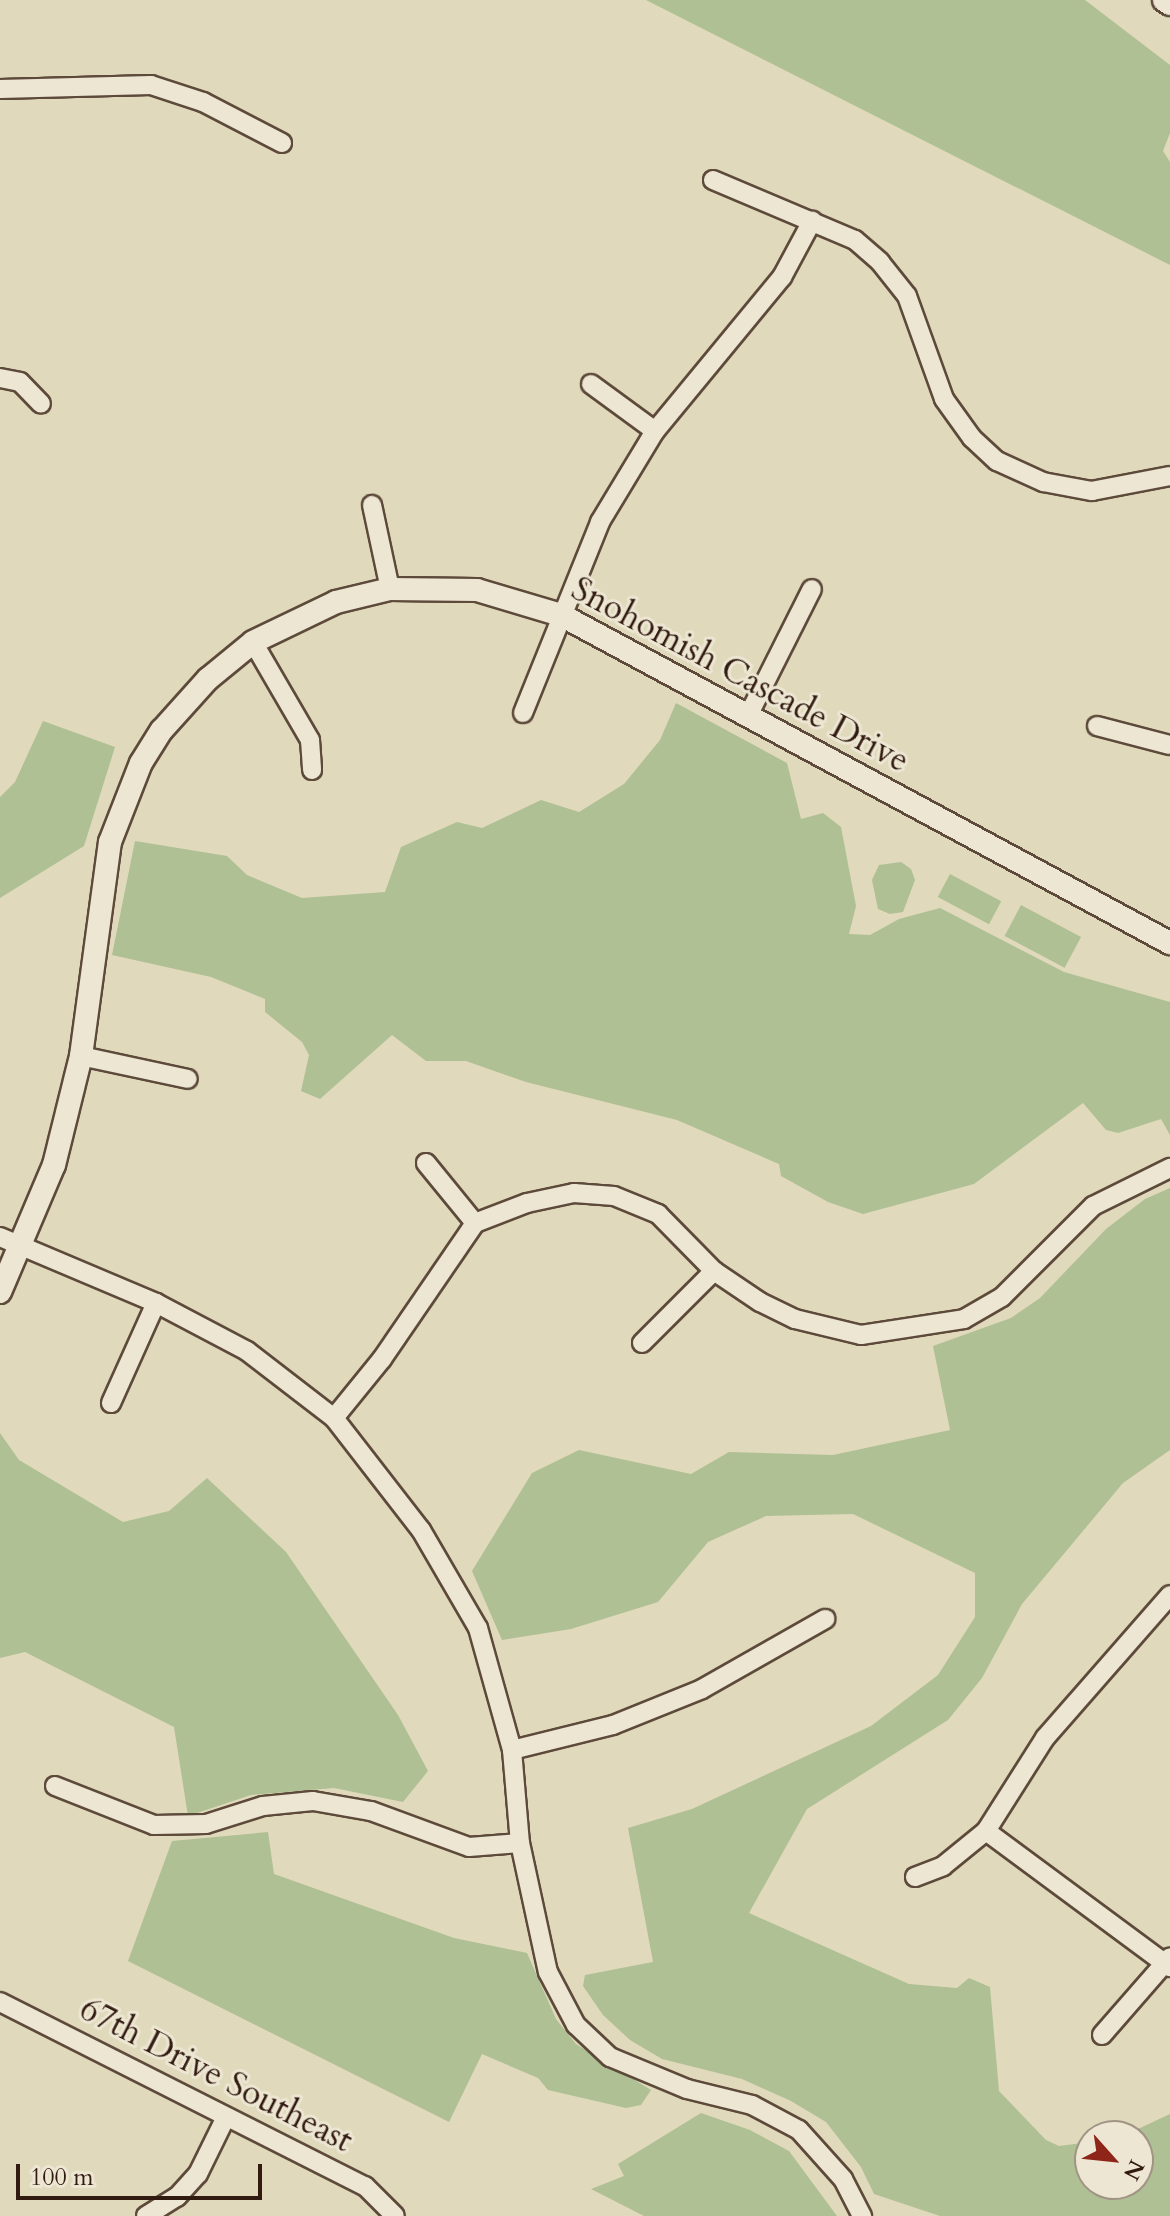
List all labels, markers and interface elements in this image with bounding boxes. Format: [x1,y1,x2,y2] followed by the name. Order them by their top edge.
[564,569,916,781] street label: Snohomish Cascade Drive
[73,1989,359,2161] street label: 67th Drive Southeast
[1074,2120,1154,2200] north arrow
[20,2148,266,2198] scale bar
[1116,2155,1151,2185] text: N
[30,2161,94,2194] text: 100 m

